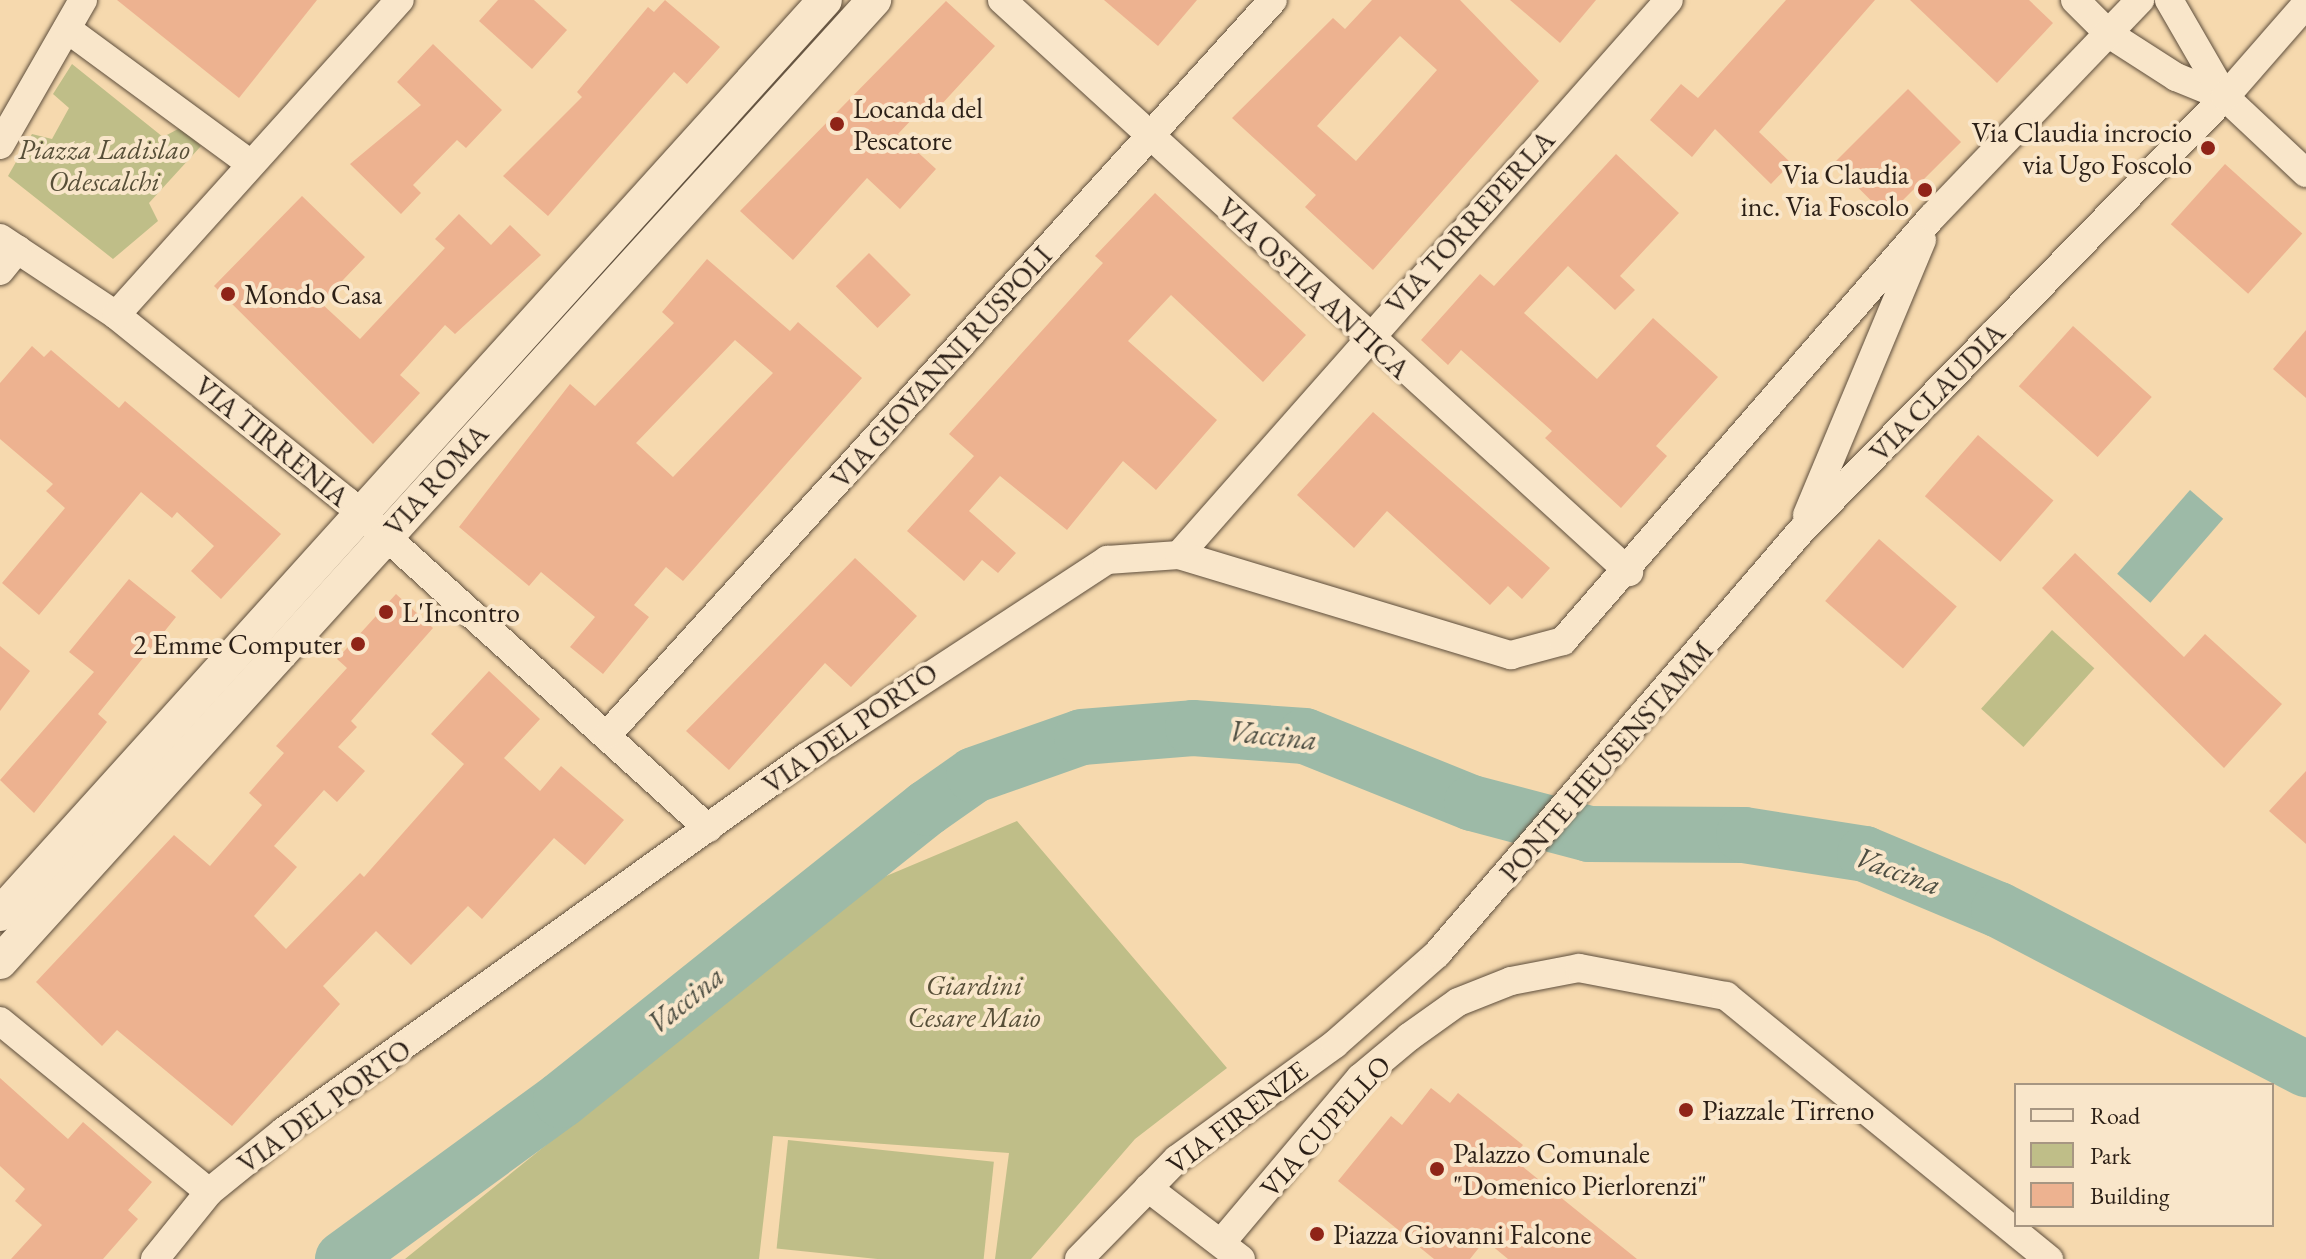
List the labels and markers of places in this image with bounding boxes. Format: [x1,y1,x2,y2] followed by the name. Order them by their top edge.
[853,91,983,157] place label: Locanda del Pescatore
[828,115,846,133] marker: Locanda del Pescatore
[1972,115,2192,181] place label: Via Claudia incrocio via Ugo Foscolo
[2199,139,2217,157] marker: Via Claudia incrocio via Ugo Foscolo
[1741,157,1909,223] place label: Via Claudia inc. Via Foscolo
[1916,181,1934,199] marker: Via Claudia inc. Via Foscolo
[244,277,382,311] place label: Mondo Casa
[219,285,237,303] marker: Mondo Casa
[402,595,520,629] place label: L'Incontro
[377,603,395,621] marker: L'Incontro
[133,627,342,661] place label: 2 Emme Computer
[349,635,367,653] marker: 2 Emme Computer
[1702,1093,1874,1127] place label: Piazzale Tirreno
[1677,1101,1695,1119] marker: Piazzale Tirreno
[1453,1136,1707,1202] place label: Palazzo Comunale "Domenico Pierlorenzi"
[1428,1160,1446,1178] marker: Palazzo Comunale "Domenico Pierlorenzi"
[1333,1217,1591,1251] place label: Piazza Giovanni Falcone
[1308,1225,1326,1243] marker: Piazza Giovanni Falcone

